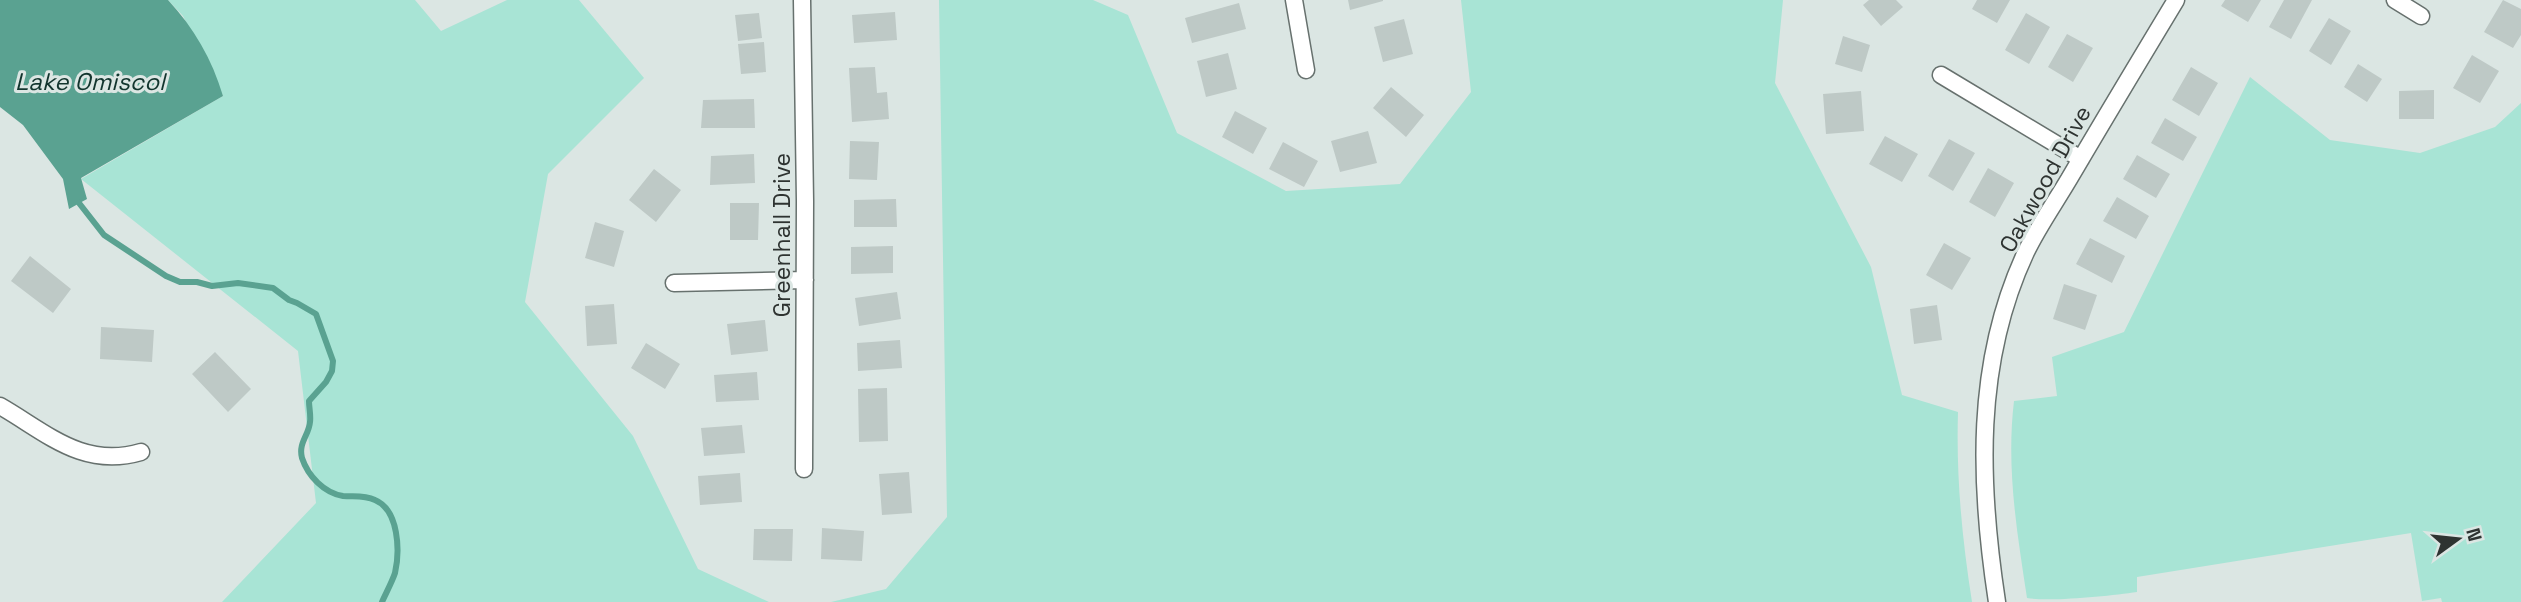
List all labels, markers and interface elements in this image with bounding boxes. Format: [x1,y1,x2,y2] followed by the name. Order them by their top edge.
[15,66,168,97] water label: Lake Omiscol
[1992,100,2098,258] street label: Oakwood Drive
[767,153,797,317] street label: Greenhall Drive
[2423,504,2493,574] north arrow
[2460,525,2488,544] text: N

